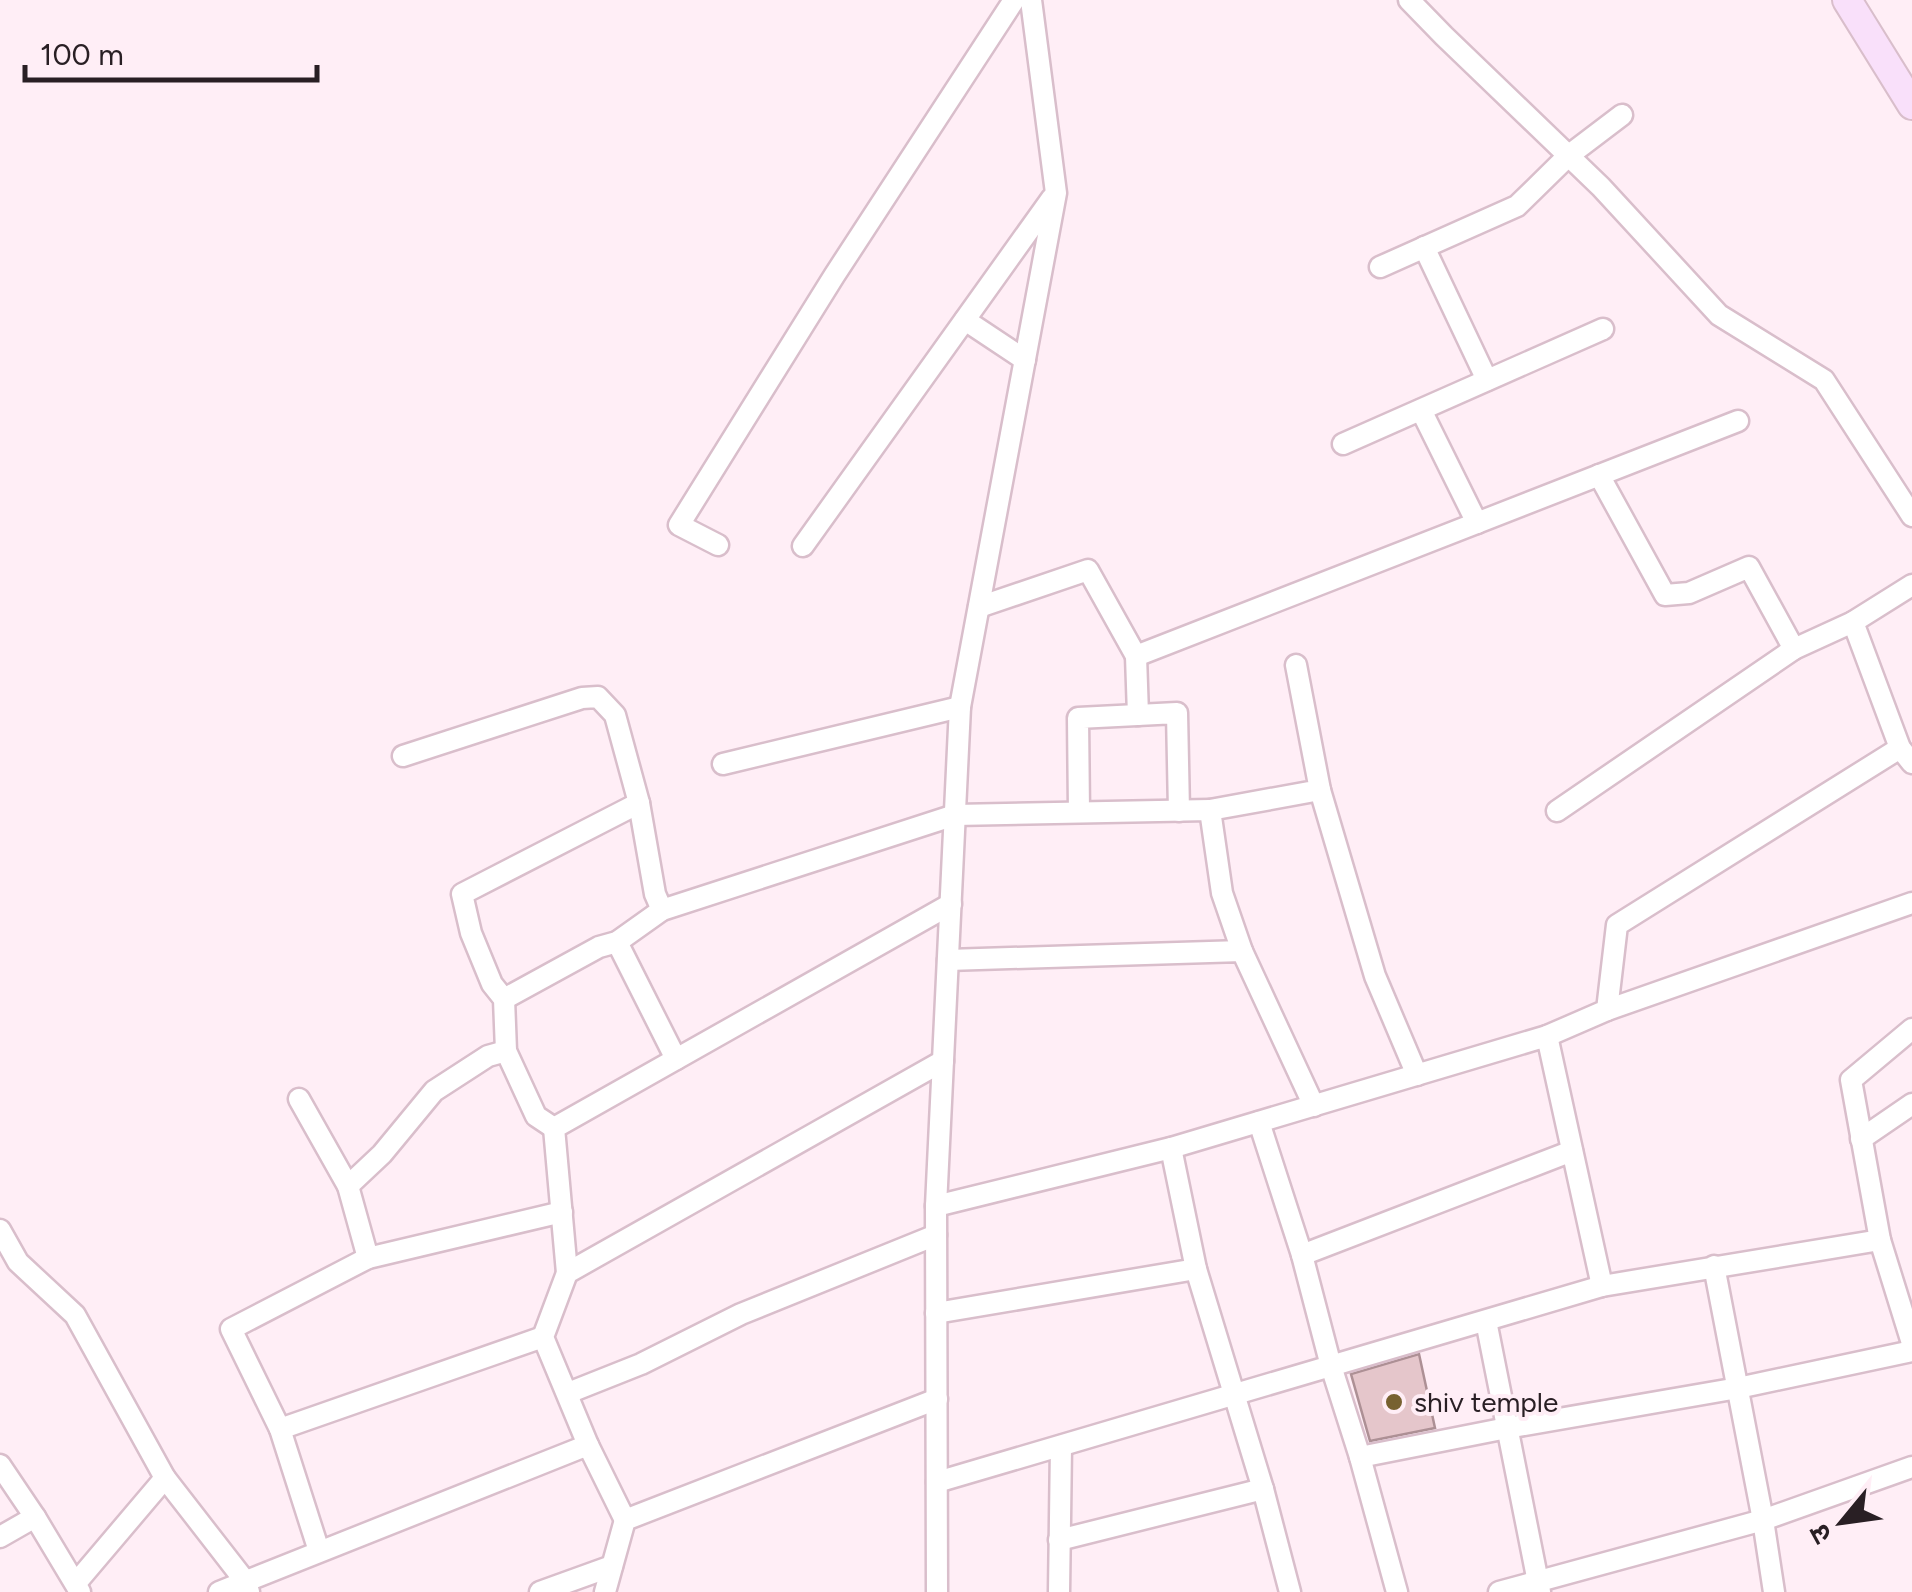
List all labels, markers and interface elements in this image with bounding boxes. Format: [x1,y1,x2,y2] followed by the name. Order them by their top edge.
[25,20,318,82] scale bar
[40,36,124,73] text: 100 m
[1414,1385,1558,1419] place label: shiv temple
[1383,1391,1405,1413] marker: shiv temple
[1792,1472,1892,1572] north arrow
[1801,1518,1839,1550] text: उ

